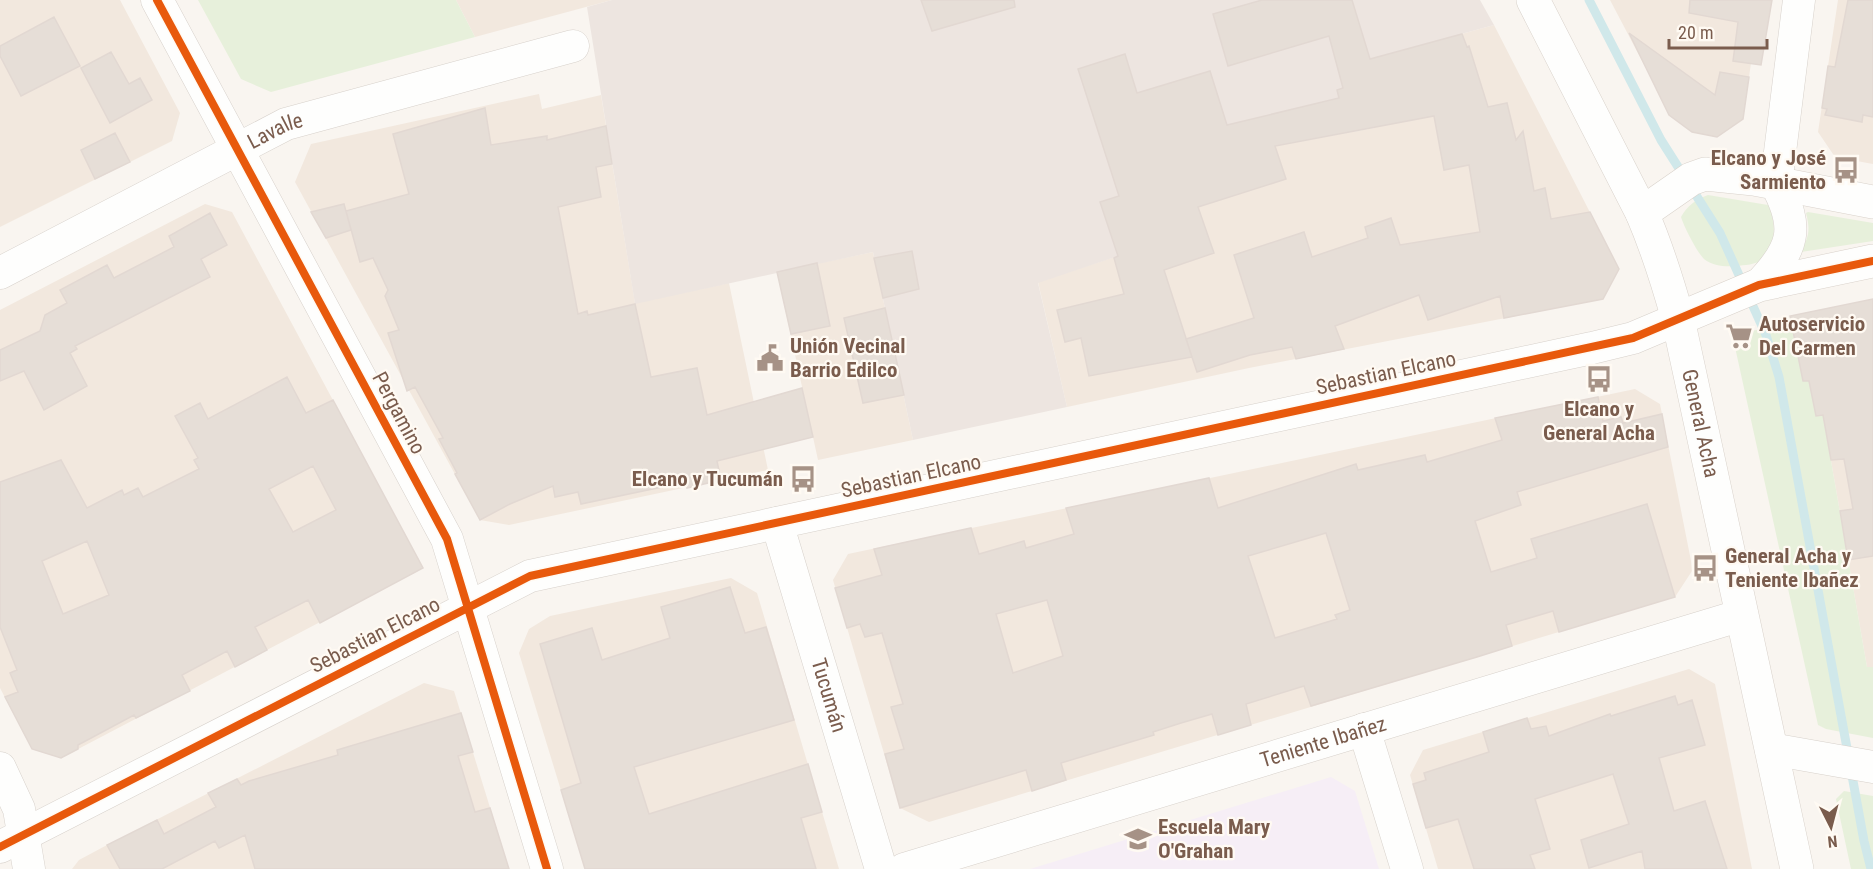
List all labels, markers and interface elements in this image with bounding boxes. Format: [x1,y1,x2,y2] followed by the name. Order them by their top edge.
[1669,12,1766,50] scale bar
[1678,22,1713,43] text: 20 m
[244,108,305,154] street label: Lavalle
[1711,146,1826,194] place label: Elcano y José Sarmiento
[1831,155,1861,185] bus stop icon: Elcano y José Sarmiento
[1759,312,1865,360] place label: Autoservicio Del Carmen
[1724,321,1754,351] supermarket icon: Autoservicio Del Carmen
[790,334,905,382] place label: Unión Vecinal Barrio Edilco
[755,343,785,373] public building icon: Unión Vecinal Barrio Edilco
[1314,346,1458,400] street label: Sebastian Elcano
[1584,364,1614,394] bus stop icon: Elcano y General Acha
[1677,367,1724,480] street label: General Acha
[367,368,431,458] street label: Pergamino
[1543,397,1655,445] place label: Elcano y General Acha
[839,449,983,503] street label: Sebastian Elcano
[788,464,818,494] bus stop icon: Elcano y Tucumán
[632,467,783,491] place label: Elcano y Tucumán
[1725,544,1859,592] place label: General Acha y Teniente Ibañez
[1690,553,1720,583] bus stop icon: General Acha y Teniente Ibañez
[306,592,444,678] street label: Sebastian Elcano
[806,656,851,735] street label: Tucumán
[1257,712,1389,772] street label: Teniente Ibañez
[1801,797,1861,857] north arrow
[1158,815,1271,863] place label: Escuela Mary O'Grahan
[1123,824,1153,854] school or university icon: Escuela Mary O'Grahan
[1827,831,1838,851] text: N

